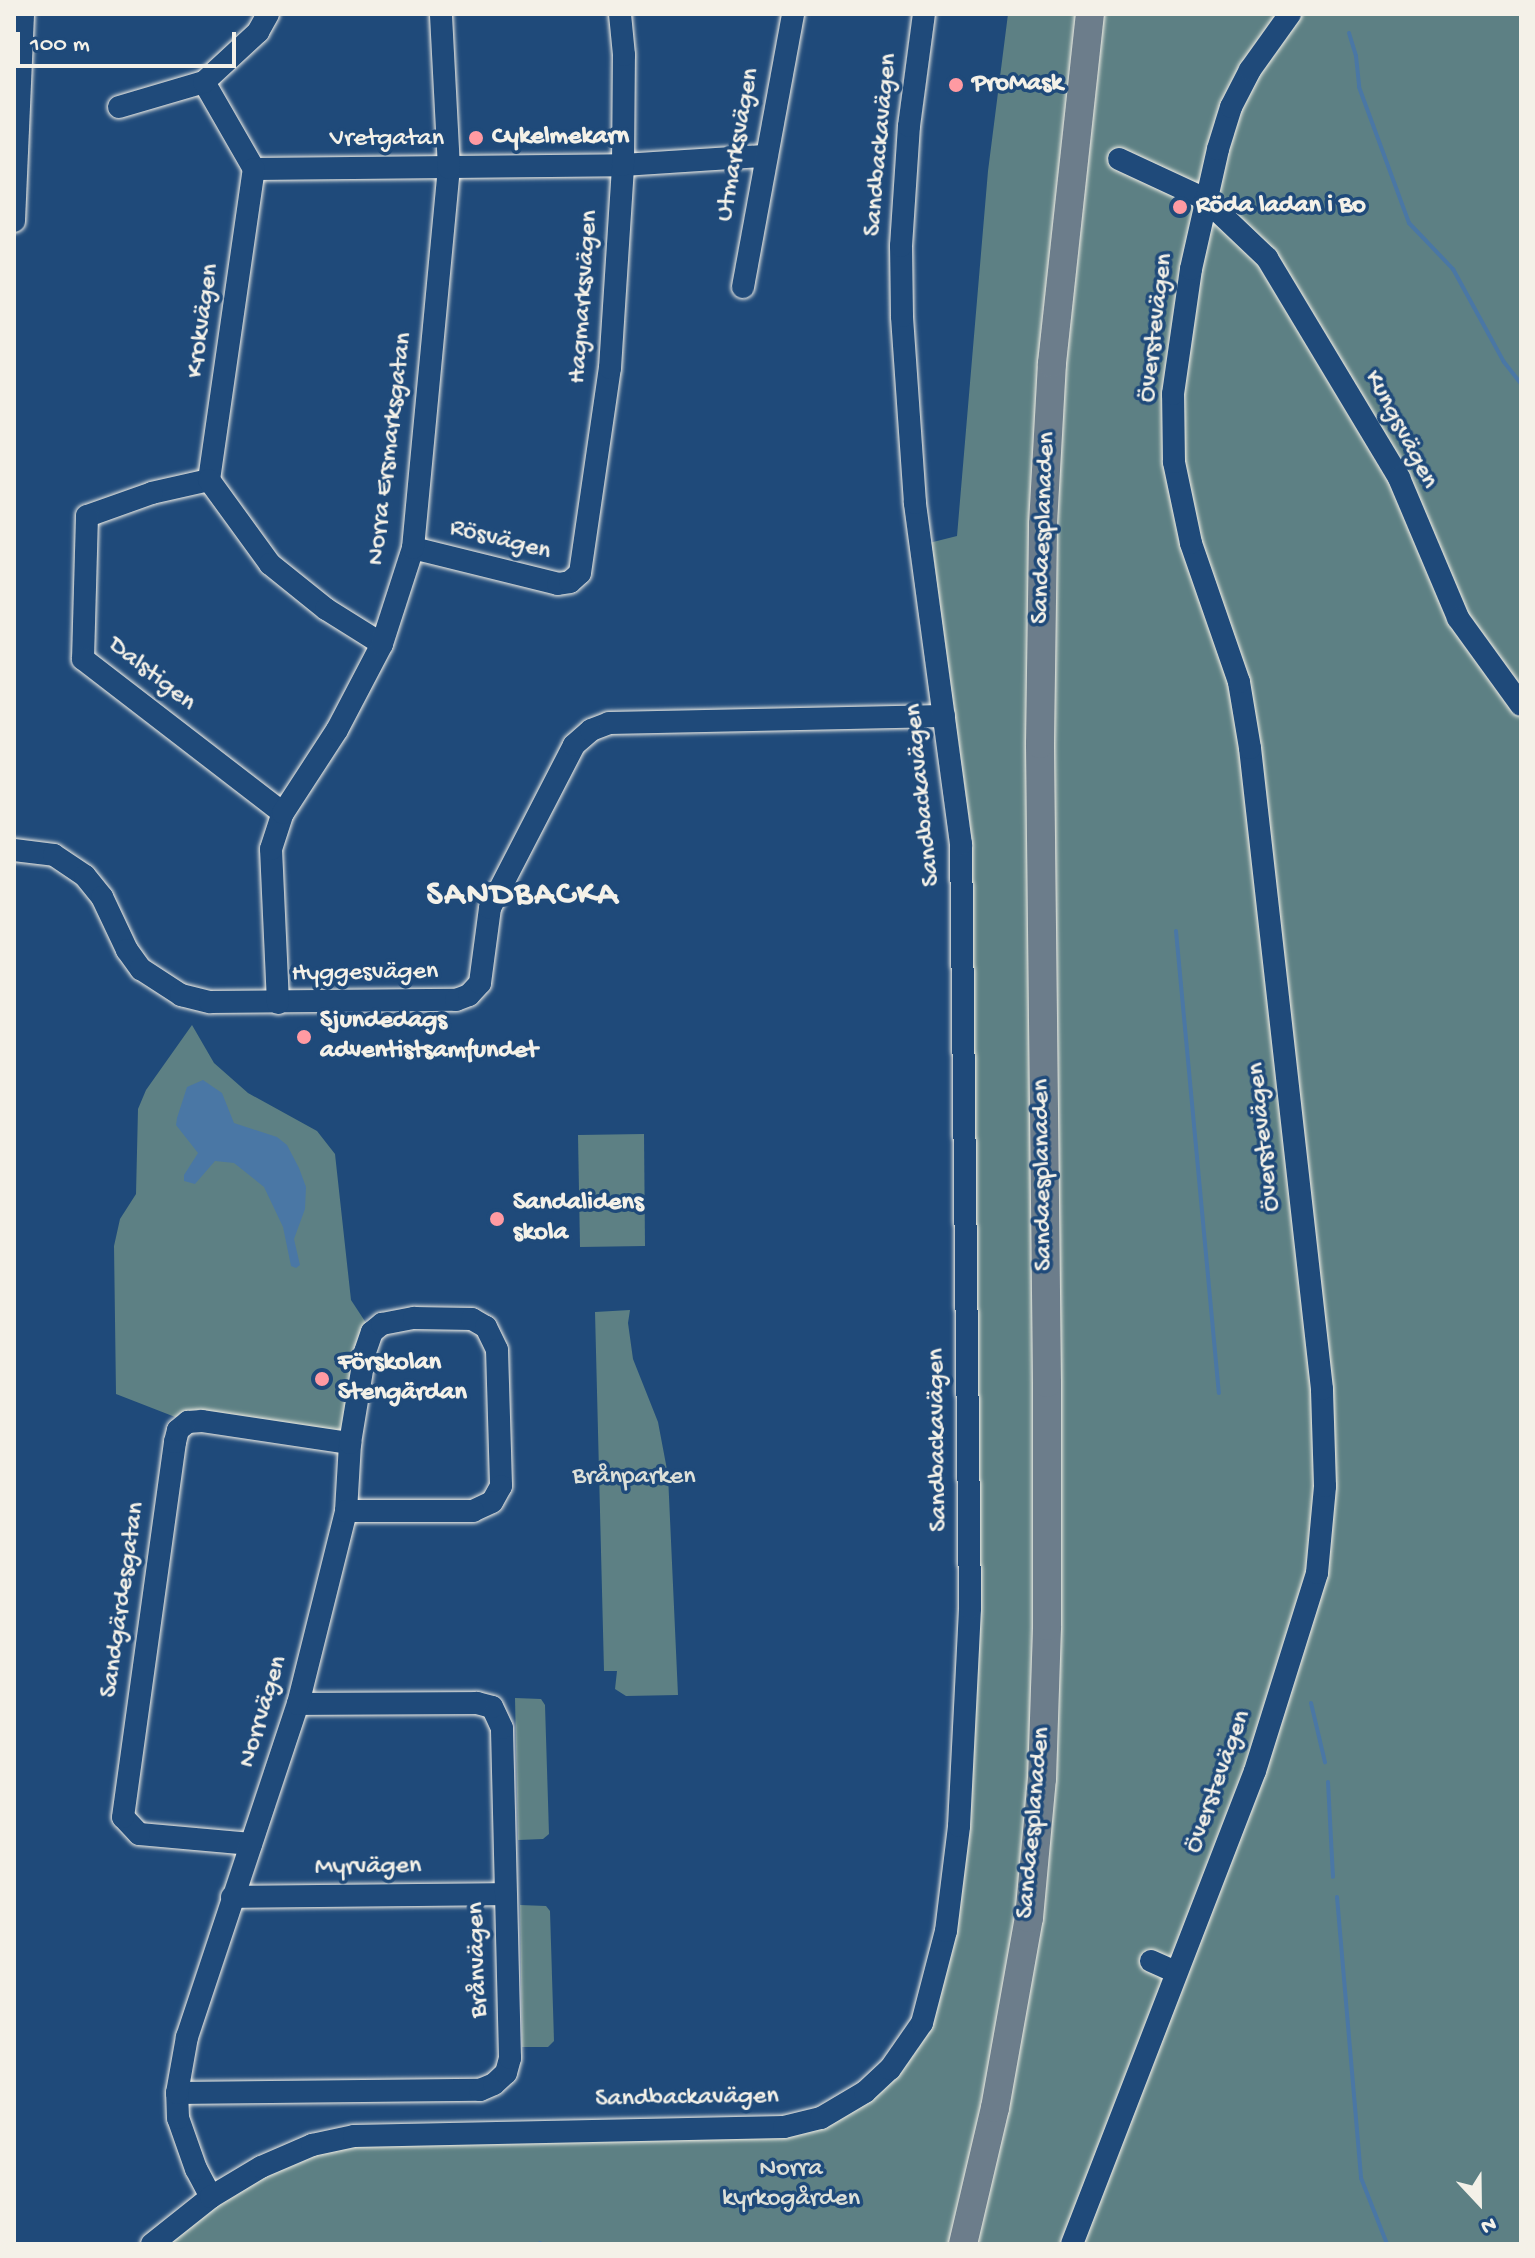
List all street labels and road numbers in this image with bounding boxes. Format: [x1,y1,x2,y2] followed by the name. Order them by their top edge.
[858,52,906,238] street label: Sandbackavägen
[710,66,768,224] street label: Utmarksvägen
[330,124,444,156] street label: Vretgatan
[563,209,607,385] street label: Hagmarksvägen
[1132,252,1182,404] street label: Överstevägen
[181,262,227,380] street label: Krokvägen
[361,331,421,567] street label: Norra Ersmarksgatan
[1356,365,1444,495] street label: Kungsvägen
[1026,431,1064,625] street label: Sandaesplanaden
[446,513,554,569] street label: Rösvägen
[101,631,201,719] street label: Dalstigen
[899,702,949,888] street label: Sandbackavägen
[291,957,439,991] street label: Hyggesvägen
[1242,1061,1288,1213] street label: Överstevägen
[1027,1079,1061,1271] street label: Sandaesplanaden
[922,1348,956,1532] street label: Sandbackavägen
[95,1500,153,1700] street label: Sandgärdesgatan
[232,1652,296,1772] street label: Norrvägen
[1179,1706,1259,1858] street label: Överstevägen
[1011,1726,1059,1920] street label: Sandaesplanaden
[314,1851,422,1885] street label: Myrvägen
[461,1902,497,2018] street label: Brånvägen
[595,2082,779,2116] street label: Sandbackavägen

